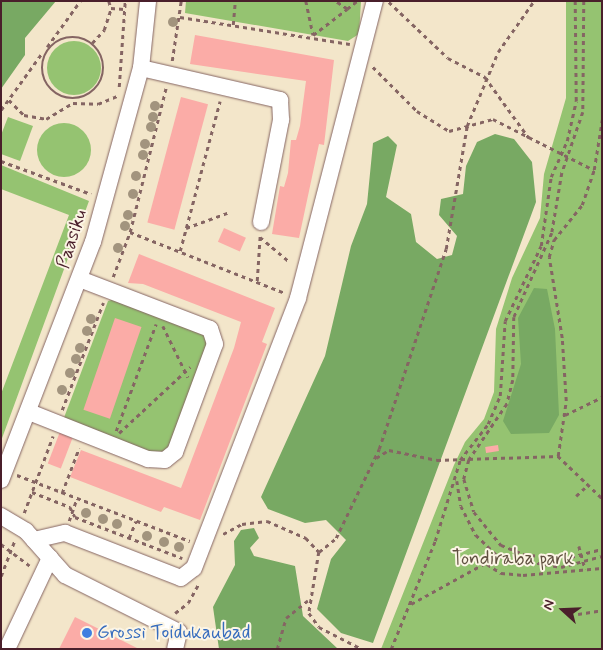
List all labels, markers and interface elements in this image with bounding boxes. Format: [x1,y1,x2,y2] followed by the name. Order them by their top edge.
[52,207,92,271] street label: Paasiku
[452,548,574,570] park label: Tondiraba park
[538,585,588,635] north arrow
[539,597,559,612] text: N
[97,622,249,644] place label: Grossi Toidukaubad
[81,627,93,639] marker: Grossi Toidukaubad

